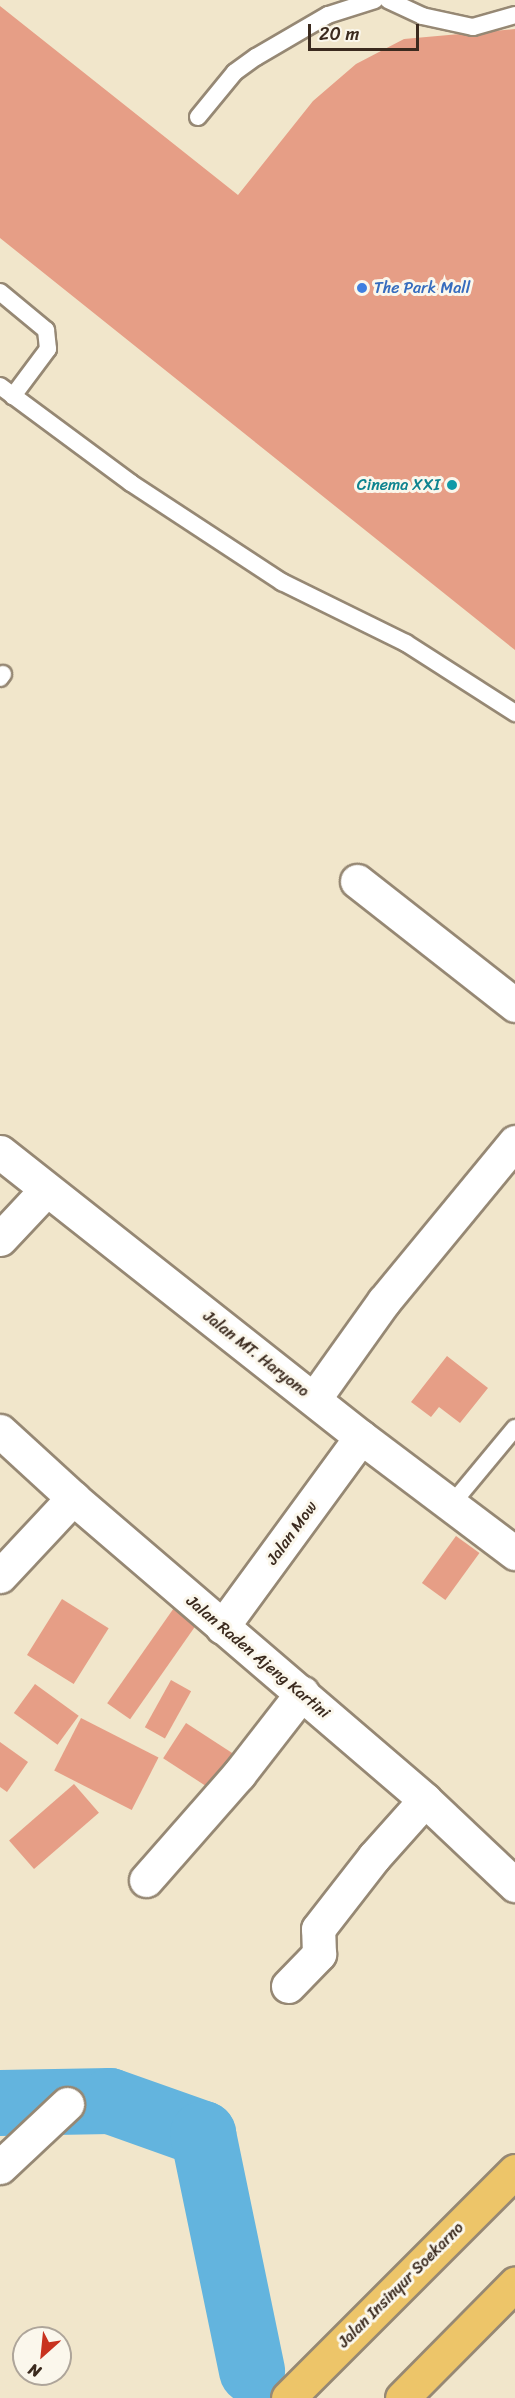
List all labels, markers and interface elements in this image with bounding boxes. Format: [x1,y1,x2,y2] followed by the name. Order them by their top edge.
[311,12,422,50] scale bar
[319,18,359,50] text: 20 m
[374,278,471,298] place label: The Park Mall
[355,281,369,295] marker: The Park Mall
[357,475,440,495] place label: Cinema XXI
[445,478,459,492] marker: Cinema XXI
[199,1307,313,1401] street label: Jalan MT. Haryono
[263,1498,321,1568] street label: Jalan Mow
[182,1591,334,1723] street label: Jalan Raden Ajeng Kartini
[334,2218,468,2352] street label: Jalan Insinyur Soekarno
[12,2326,72,2386] north arrow
[23,2355,46,2386] text: N

